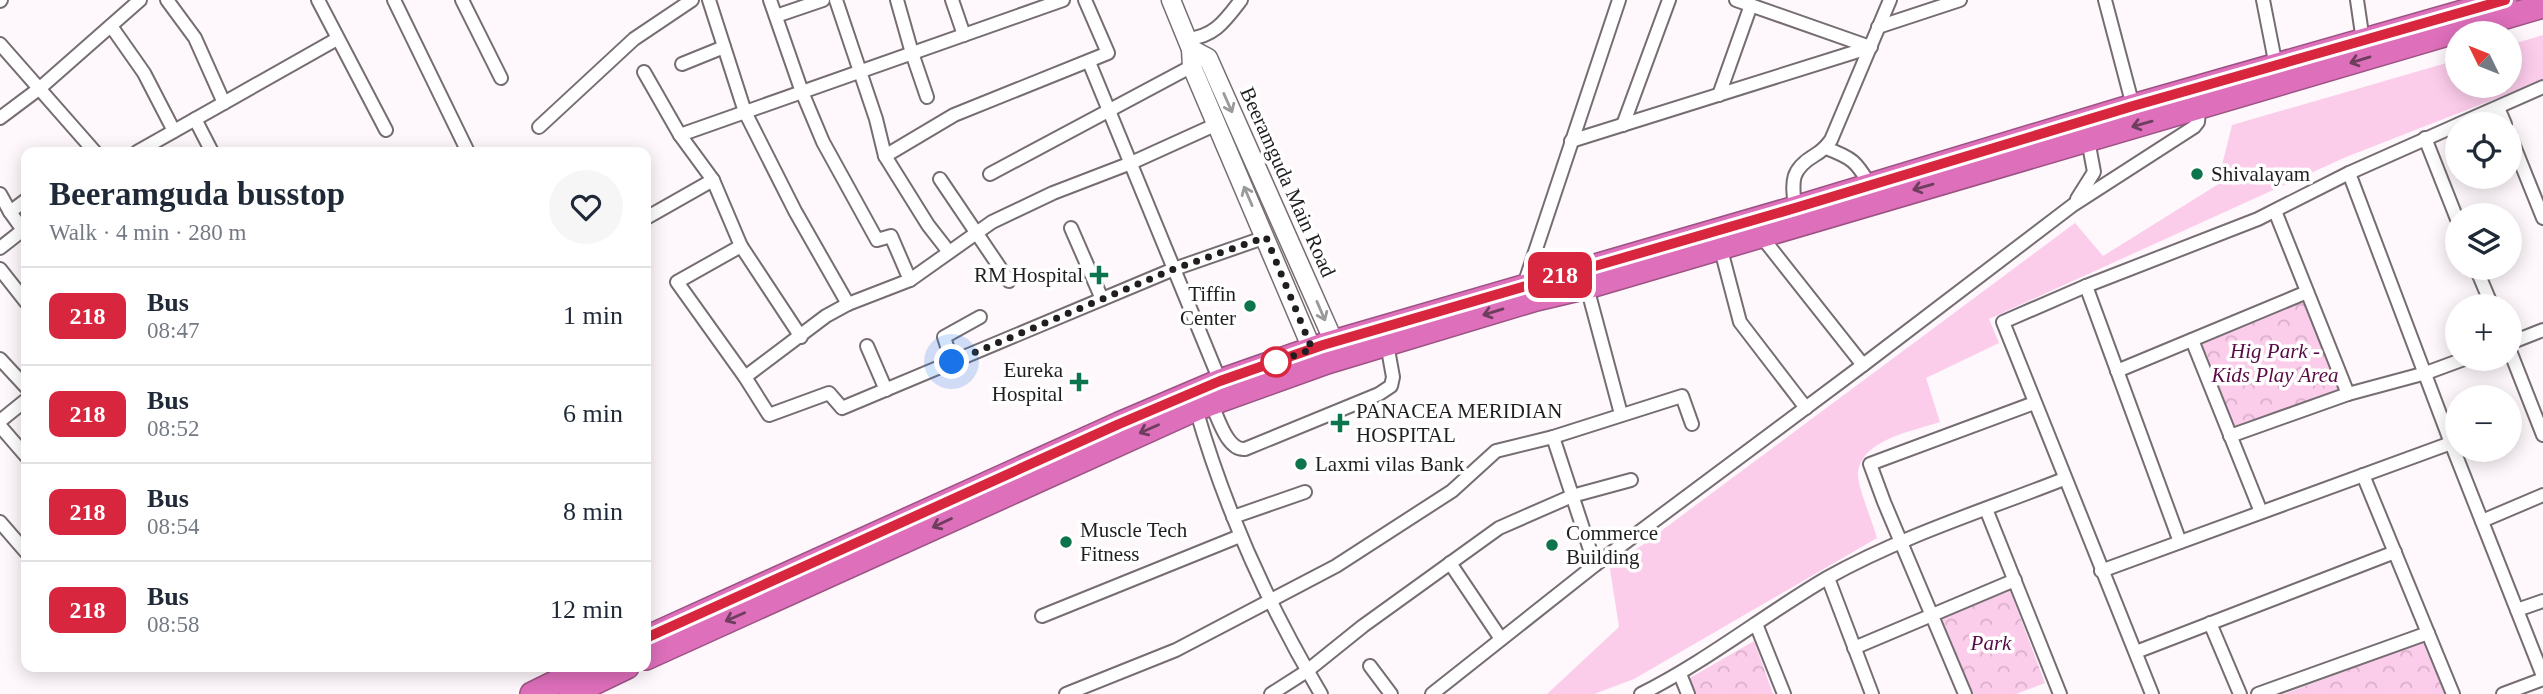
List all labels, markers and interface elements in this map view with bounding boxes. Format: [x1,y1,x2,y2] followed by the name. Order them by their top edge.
[2445,21,2522,98] north arrow
[2445,21,2522,462] map controls
[2349,54,2371,67] one-way arrow
[1235,83,1341,281] street label: Beeramguda Main Road
[1222,92,1235,113] one-way arrow
[2445,112,2522,189] button: locate
[2131,118,2154,131] one-way arrow
[2211,162,2310,186] place label: Shivalayam
[2189,166,2205,182] marker: Shivalayam
[549,170,623,244] button: heart
[49,176,345,212] text: Beeramguda busstop
[1912,182,1934,195] one-way arrow
[1241,185,1254,207] one-way arrow
[2445,203,2522,280] button: layers
[49,220,246,245] text: Walk · 4 min · 280 m
[1520,252,1600,298] line badge: 218
[1542,262,1578,288] text: 218
[974,263,1083,287] place label: RM Hospital
[1089,265,1109,285] marker: RM Hospital
[1180,282,1236,330] place label: Tiffin Center
[147,288,189,317] text: Bus
[2445,294,2522,371] button: +
[1242,298,1258,314] marker: Tiffin Center
[1315,300,1328,321] one-way arrow
[563,301,623,330] text: 1 min
[70,303,106,329] text: 218
[1482,307,1504,320] one-way arrow
[147,318,199,343] text: 08:47
[2210,339,2339,387] park label: Hig Park - Kids Play Area
[934,344,969,379] your location
[1261,347,1291,377] unlabelled marker
[992,358,1064,406] place label: Eureka Hospital
[1069,372,1089,392] marker: Eureka Hospital
[2445,385,2522,462] button: −
[147,386,189,415] text: Bus
[563,399,623,428] text: 6 min
[1356,399,1562,447] place label: PANACEA MERIDIAN HOSPITAL
[70,401,106,427] text: 218
[1330,413,1350,433] marker: PANACEA MERIDIAN HOSPITAL
[147,416,199,441] text: 08:52
[1139,423,1160,436] one-way arrow
[1315,452,1465,476] place label: Laxmi vilas Bank
[1293,456,1309,472] marker: Laxmi vilas Bank
[147,484,189,513] text: Bus
[563,497,623,526] text: 8 min
[70,499,106,525] text: 218
[147,514,199,539] text: 08:54
[931,517,953,530] one-way arrow
[1080,518,1188,566] place label: Muscle Tech Fitness
[1566,521,1658,569] place label: Commerce Building
[1058,534,1074,550] marker: Muscle Tech Fitness
[1544,537,1560,553] marker: Commerce Building
[147,582,189,611] text: Bus
[550,595,623,624] text: 12 min
[70,597,106,623] text: 218
[724,611,746,624] one-way arrow
[147,612,199,637] text: 08:58
[1970,631,2012,655] park label: Park

